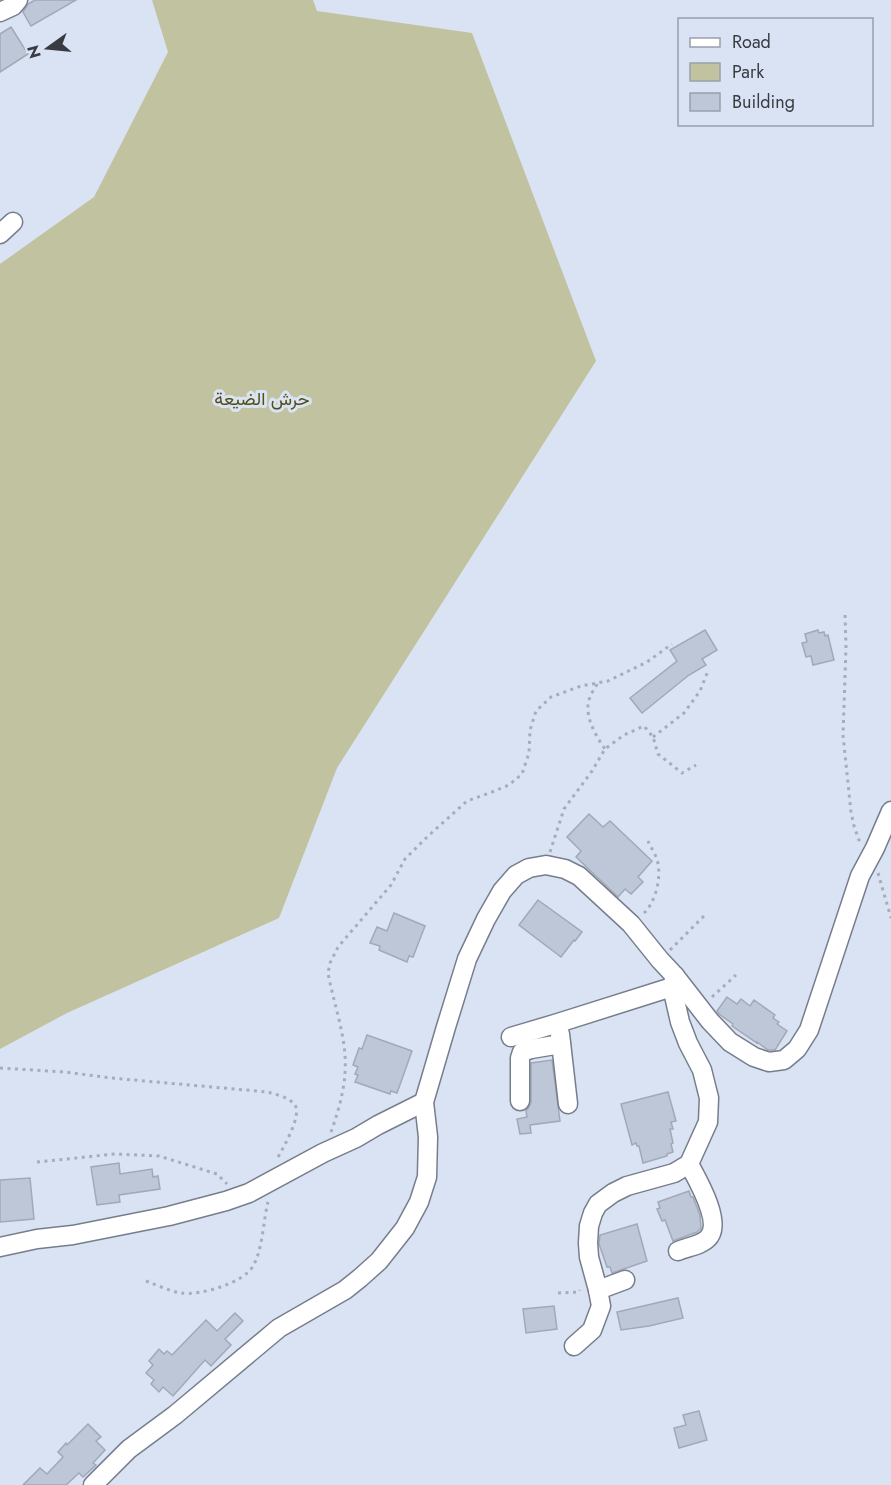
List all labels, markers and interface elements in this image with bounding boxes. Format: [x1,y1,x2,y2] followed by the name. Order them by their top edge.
[18,18,78,78] north arrow
[678,18,873,126] legend
[732,29,771,55] text: Road
[21,43,47,61] text: N
[732,59,764,85] text: Park
[732,89,795,115] text: Building
[214,386,310,412] park label: حرش الضيعة

